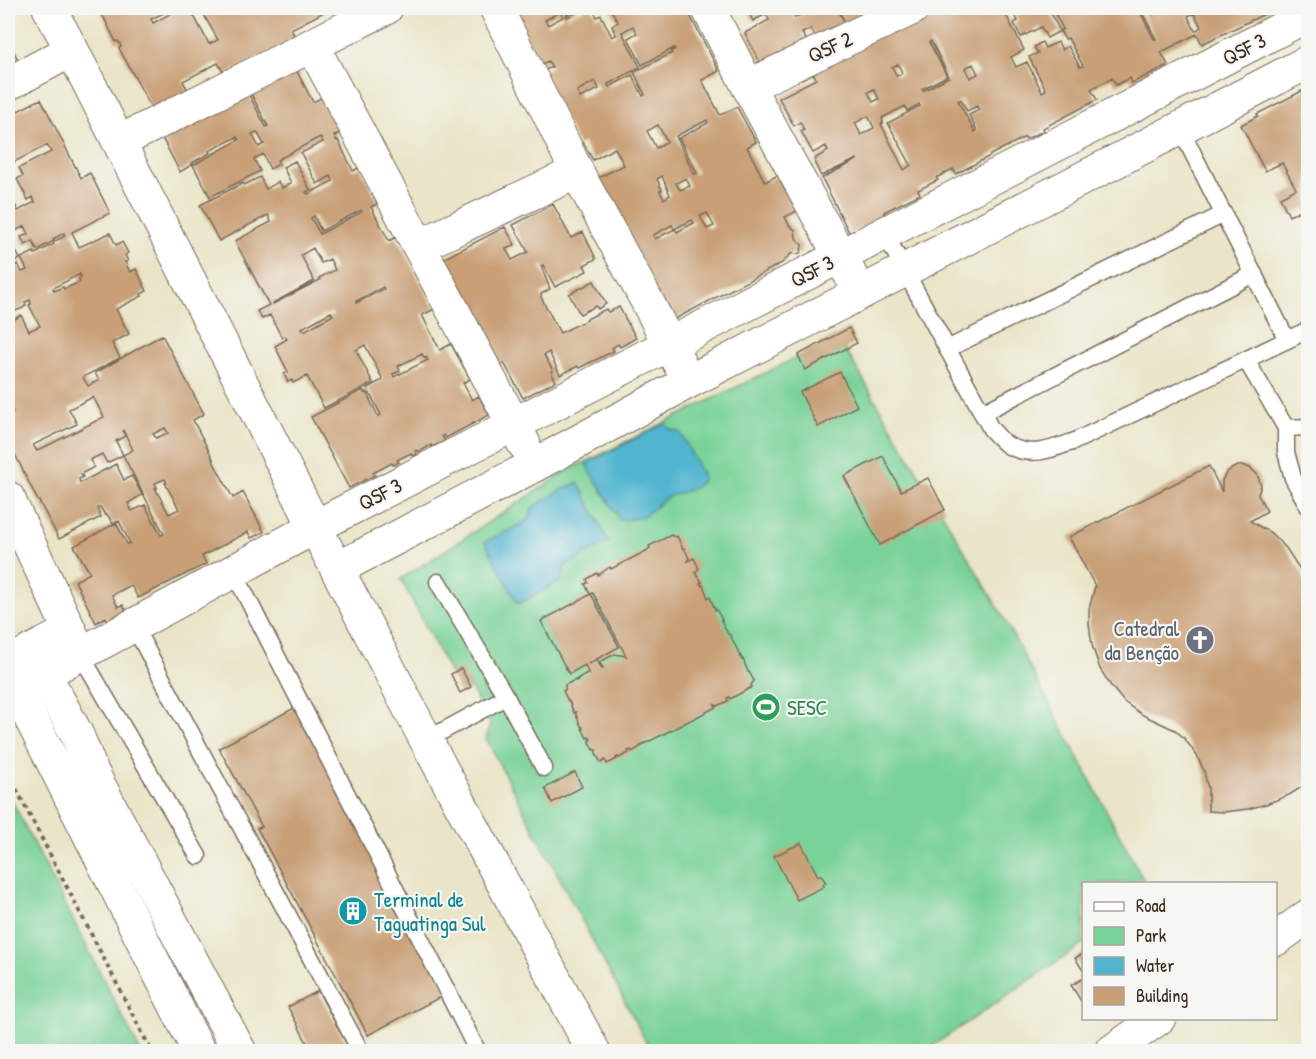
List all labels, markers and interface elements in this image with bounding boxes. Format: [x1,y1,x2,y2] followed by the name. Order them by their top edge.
[803,24,857,70] street label: QSF 2
[1217,26,1271,72] street label: QSF 3
[785,248,839,294] street label: QSF 3
[353,471,407,517] street label: QSF 3
[1104,614,1179,667] place label: Catedral da Benção
[1184,624,1216,656] church icon: Catedral da Benção
[750,691,782,723] sports icon: SESC
[787,693,827,722] place label: SESC
[1082,882,1277,1020] legend
[374,885,486,938] place label: Terminal de Taguatinga Sul
[1136,893,1166,918] text: Road
[337,895,369,927] building icon: Terminal de Taguatinga Sul
[1136,923,1167,948] text: Park
[1136,953,1174,978] text: Water
[1136,983,1188,1008] text: Building

